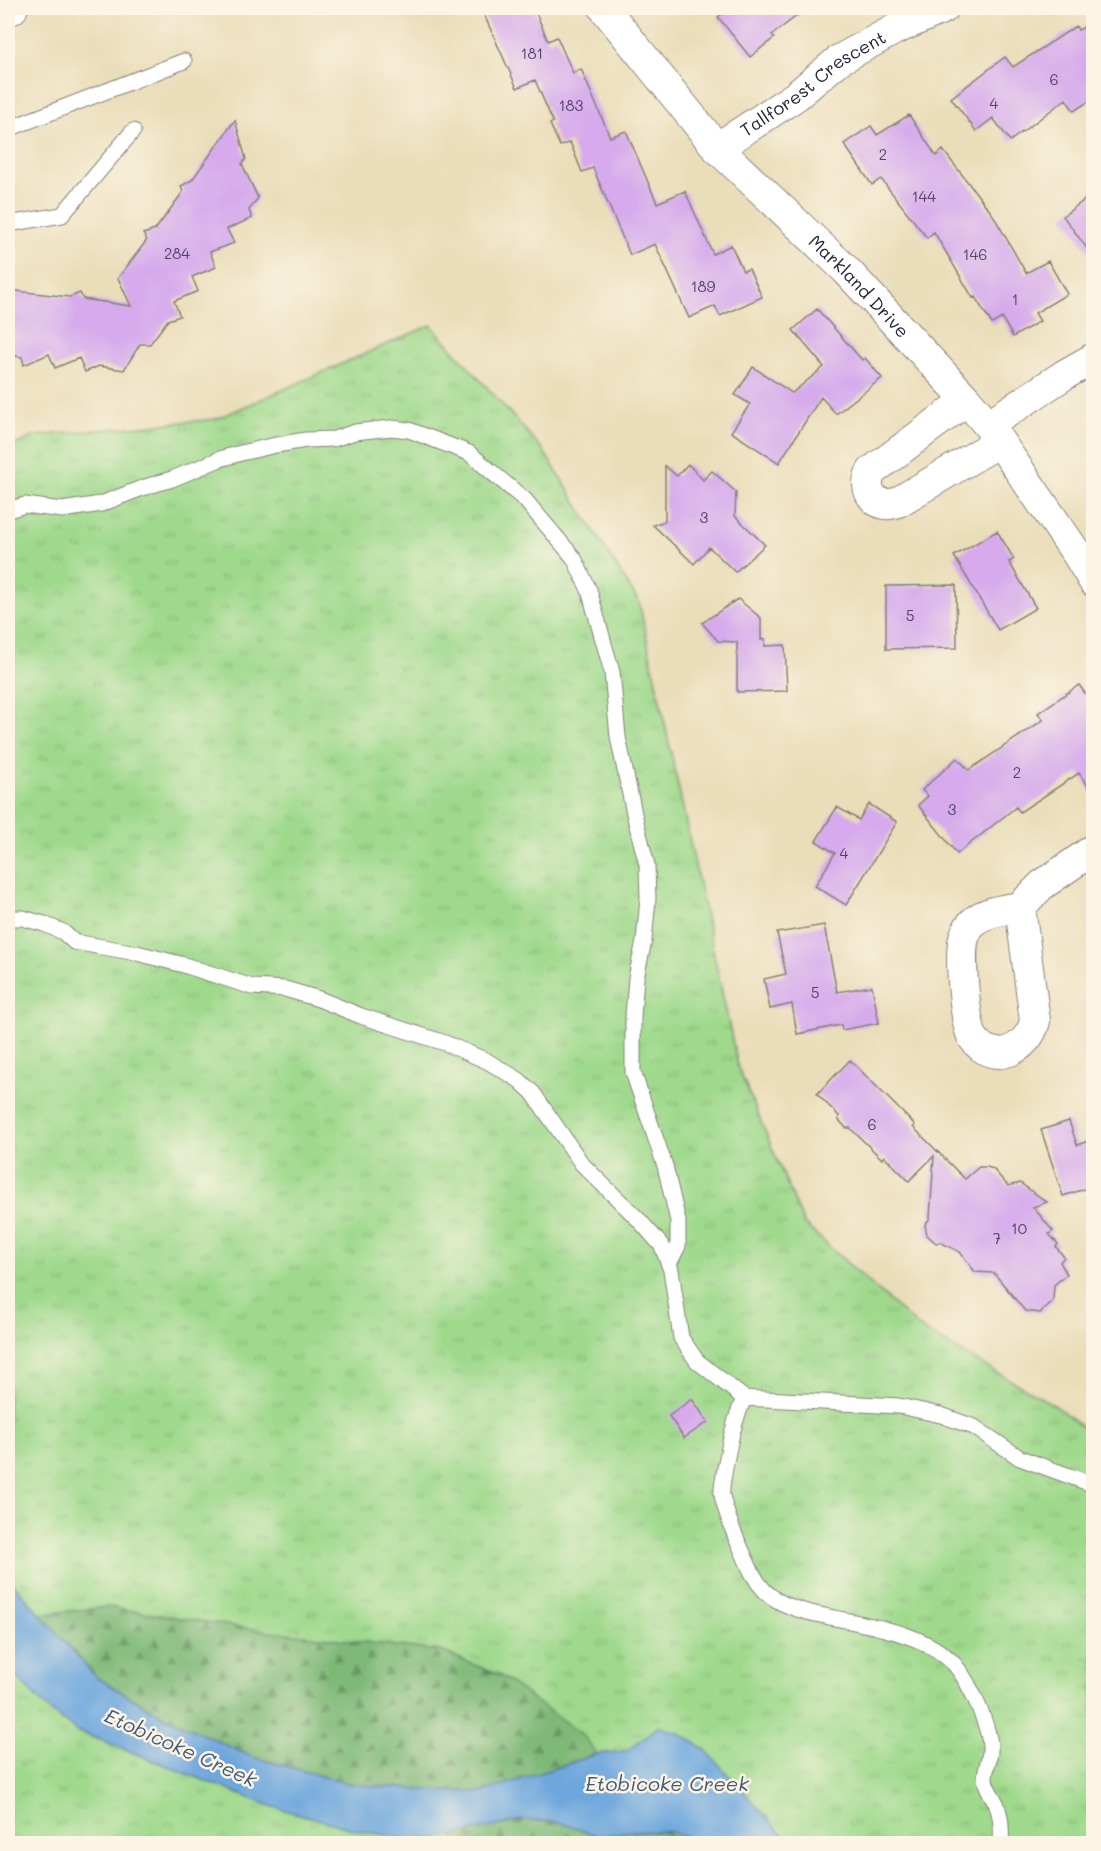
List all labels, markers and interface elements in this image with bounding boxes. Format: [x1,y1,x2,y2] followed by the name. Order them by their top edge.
[735,25,890,142] street label: Tallforest Crescent
[521,43,543,63] house number: 181
[1049,69,1059,89] house number: 6
[990,93,999,113] house number: 4
[559,95,583,115] house number: 183
[879,144,887,164] house number: 2
[912,186,936,206] house number: 144
[804,229,915,343] street label: Markland Drive
[164,243,190,263] house number: 284
[963,244,987,264] house number: 146
[691,276,715,296] house number: 189
[1012,289,1018,309] house number: 1
[700,507,709,527] house number: 3
[906,605,914,625] house number: 5
[1013,762,1021,782] house number: 2
[948,799,957,819] house number: 3
[840,843,849,863] house number: 4
[811,982,819,1002] house number: 5
[867,1114,877,1134] house number: 6
[1011,1218,1027,1238] house number: 10
[993,1228,1001,1248] house number: 7
[101,1702,261,1792] water label: Etobicoke Creek
[585,1770,749,1796] water label: Etobicoke Creek

